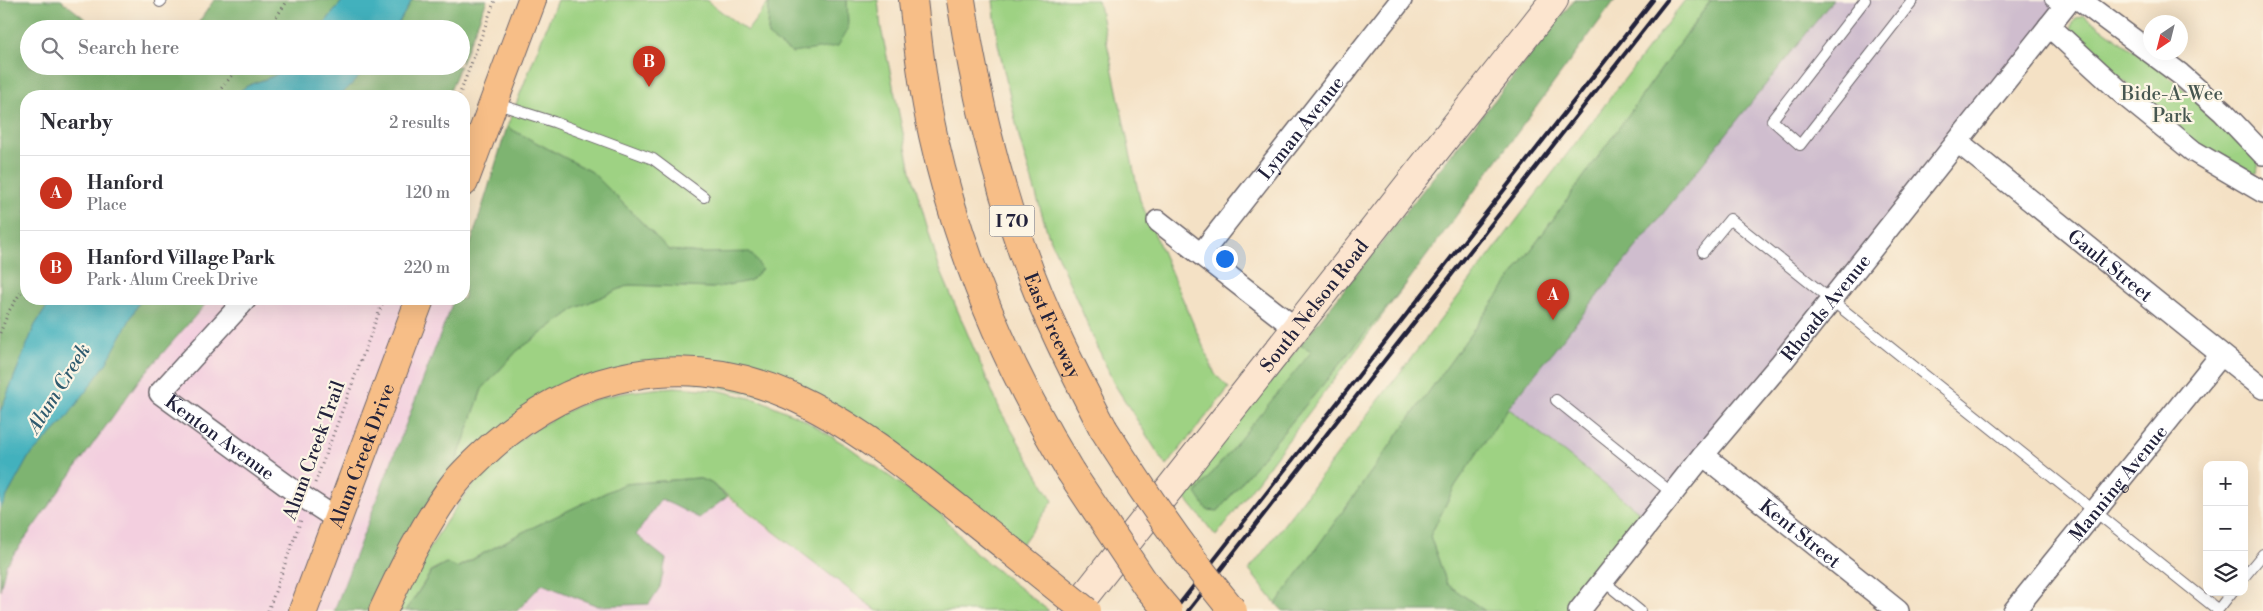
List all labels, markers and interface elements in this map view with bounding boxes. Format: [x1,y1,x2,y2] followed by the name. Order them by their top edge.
[2143,15,2188,60] north arrow
[20,20,470,75] search box
[38,34,66,62] icon: search
[78,36,179,60] text: Search here
[633,46,665,87] pin: B
[1253,71,1350,185] street label: Lyman Avenue
[2120,82,2223,128] park label: Bide-A-Wee Park
[40,110,113,136] text: Nearby
[389,113,450,133] text: 2 results
[87,171,164,195] text: Hanford
[50,183,62,203] text: A
[406,183,450,203] text: 120 m
[87,195,127,215] text: Place
[990,206,1034,237] road number: I 70
[2063,224,2158,307] street label: Gault Street
[1255,235,1374,377] street label: South Nelson Road
[87,246,275,270] text: Hanford Village Park
[1212,246,1238,272] your location
[1776,249,1876,367] street label: Rhoads Avenue
[50,258,62,278] text: B
[404,258,450,278] text: 220 m
[1018,269,1087,383] street label: East Freeway
[87,270,258,290] text: Park · Alum Creek Drive
[1537,279,1569,320] pin: A
[21,339,97,440] water label: Alum Creek
[277,377,350,524] street label: Alum Creek Trail
[324,380,400,533] street label: Alum Creek Drive
[160,390,279,486] street label: Kenton Avenue
[2064,420,2173,547] street label: Manning Avenue
[2203,461,2248,596] map controls
[2203,461,2248,506] button: +
[1755,494,1846,574] street label: Kent Street
[2203,506,2248,551] button: −
[2203,551,2248,596] button: layers

